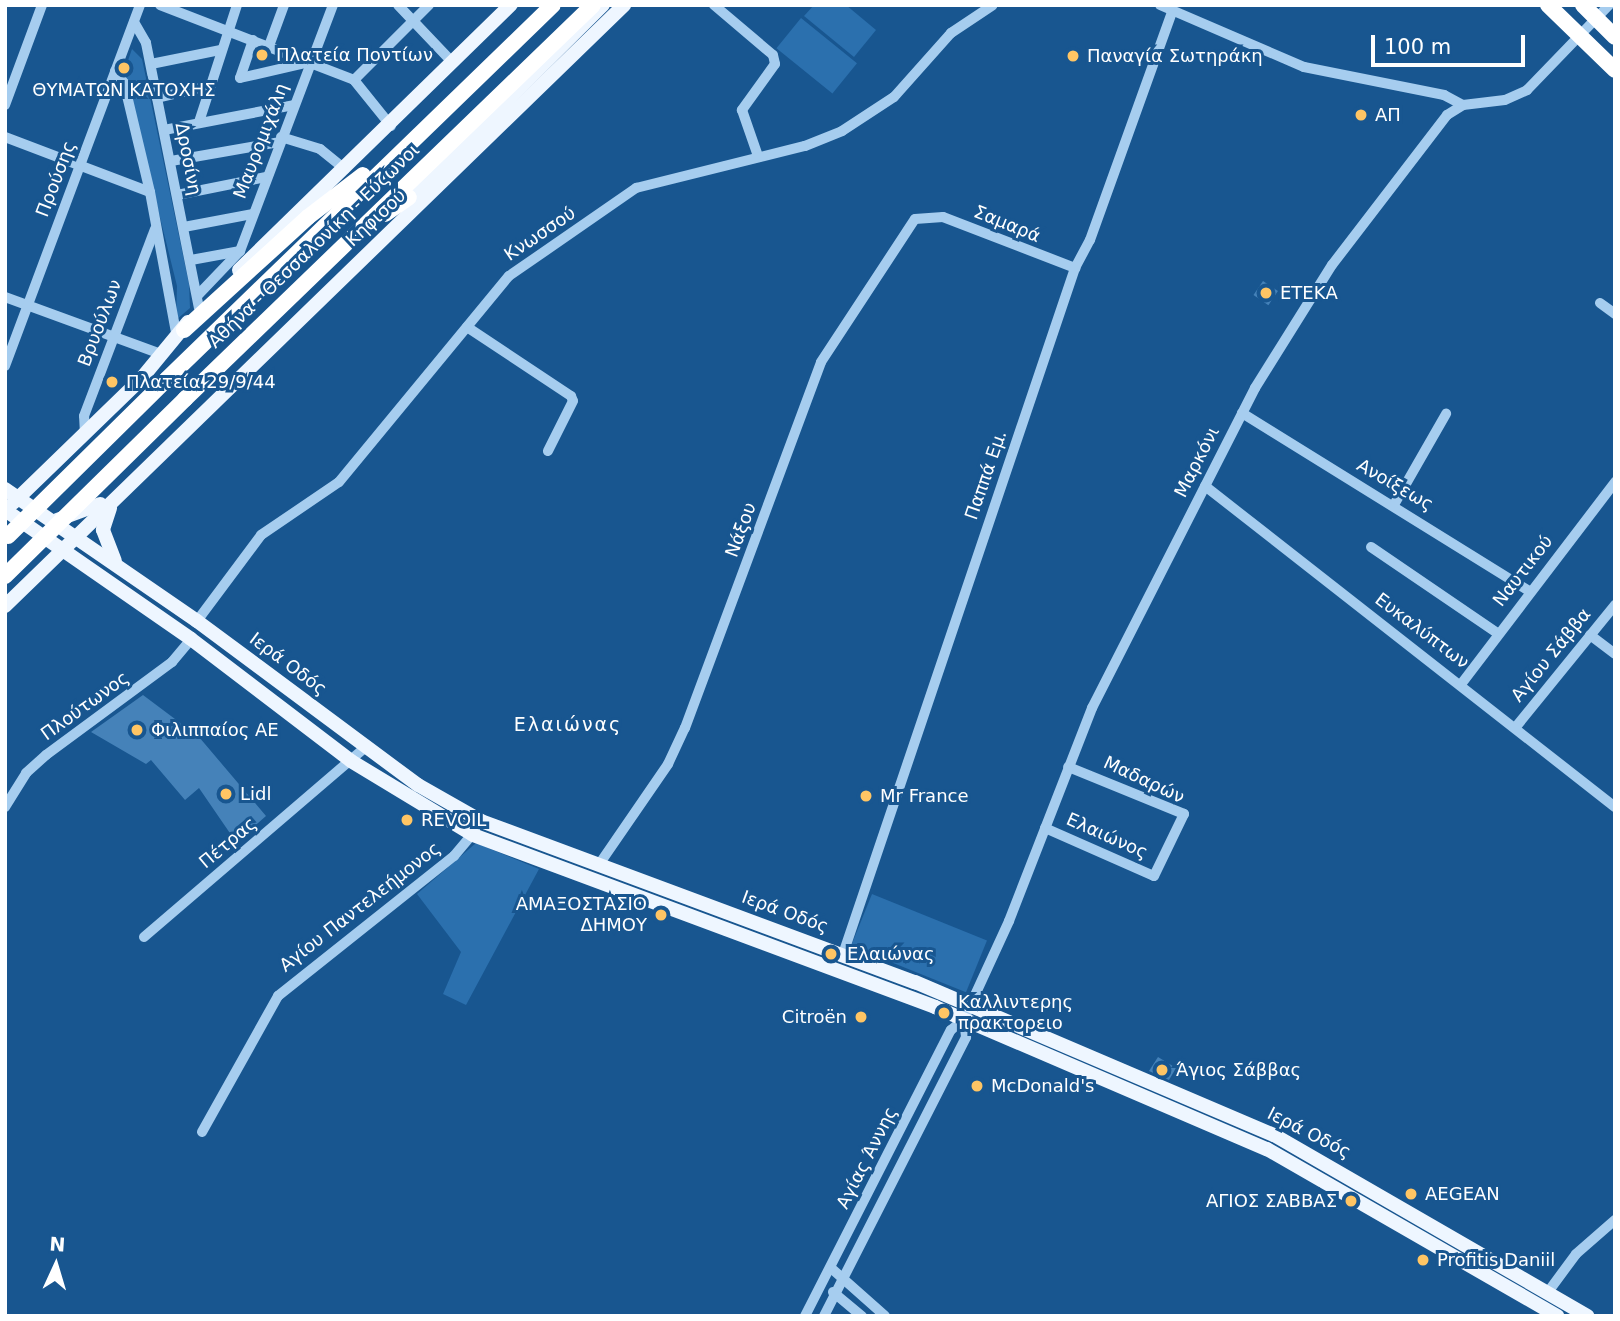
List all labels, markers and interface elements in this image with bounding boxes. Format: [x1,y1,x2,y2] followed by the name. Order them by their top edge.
[1375,21,1529,65] scale bar
[1384,35,1451,59] text: 100 m
[276,44,433,66] place label: Πλατεία Ποντίων
[1087,45,1263,67] place label: Παναγία Σωτηράκη
[254,47,270,63] marker: Πλατεία Ποντίων
[1065,48,1081,64] marker: Παναγία Σωτηράκη
[116,60,132,76] marker: ΘΥΜΑΤΩΝ ΚΑΤΟΧΗΣ
[32,79,216,101] place label: ΘΥΜΑΤΩΝ ΚΑΤΟΧΗΣ
[229,80,293,202] street label: Μαυρομιχάλη
[1375,104,1401,126] place label: ΑΠ
[1353,107,1369,123] marker: ΑΠ
[170,121,206,197] street label: Δροσίνη
[32,138,80,220] street label: Προύσης
[204,139,424,353] street label: Αθήνα - Θεσσαλονίκη - Εύζωνοι
[342,185,410,251] street label: Κηφισού
[971,201,1043,247] street label: Σαμαρά
[500,202,580,266] street label: Κνωσσού
[74,276,126,370] street label: Βρυούλων
[1280,282,1338,304] place label: ΕΤΕΚΑ
[1258,285,1274,301] marker: ΕΤΕΚΑ
[126,371,276,393] place label: Πλατεία 29/9/44
[104,374,120,390] marker: Πλατεία 29/9/44
[1170,423,1224,501] street label: Μαρκόνι
[961,427,1011,523] street label: Παππά Εμ.
[1353,454,1437,516] street label: Ανοίξεως
[721,500,761,560] street label: Νάξου
[1488,531,1558,611] street label: Ναυτικού
[1371,589,1473,673] street label: Ευκαλύπτων
[1507,604,1595,706] street label: Αγίου Σάββα
[245,628,331,700] street label: Ιερά Οδός
[37,667,133,745] street label: Πλούτωνος
[515,714,621,736] district label: Ελαιώνας
[151,719,279,741] place label: Φιλιππαίος ΑΕ
[129,722,145,738] marker: Φιλιππαίος ΑΕ
[1100,752,1188,808] street label: Μαδαρών
[240,783,271,805] place label: Lidl
[880,785,969,807] place label: Mr France
[218,786,234,802] marker: Lidl
[858,788,874,804] marker: Mr France
[421,809,486,831] place label: REVOIL
[1063,809,1151,863] street label: Ελαιώνος
[399,812,415,828] marker: REVOIL
[195,813,261,873] street label: Πέτρας
[275,838,445,976] street label: Αγίου Παντελεήμονος
[739,886,831,938] street label: Ιερά Οδός
[516,894,647,936] place label: ΑΜΑΞΟΣΤΑΣΙΟ ΔΗΜΟΥ
[653,907,669,923] marker: ΑΜΑΞΟΣΤΑΣΙΟ ΔΗΜΟΥ
[847,943,935,965] place label: Ελαιώνας
[821,944,841,964] marker: Ελαιώνας
[958,992,1073,1034] place label: Καλλιντερης πρακτορειο
[936,1005,952,1021] marker: Καλλιντερης πρακτορειο
[782,1006,847,1028] place label: Citroën
[853,1009,869,1025] marker: Citroën
[1176,1059,1301,1081] place label: Άγιος Σάββας
[1154,1062,1170,1078] marker: Άγιος Σάββας
[991,1075,1094,1097] place label: McDonald's
[969,1078,985,1094] marker: McDonald's
[832,1103,902,1213] street label: Αγίας Άννης
[1264,1103,1354,1163] street label: Ιερά Οδός
[1425,1183,1500,1205] place label: AEGEAN
[1403,1186,1419,1202] marker: AEGEAN
[1206,1190,1337,1212] place label: ΑΓΙΟΣ ΣΑΒΒΑΣ
[1343,1193,1359,1209] marker: ΑΓΙΟΣ ΣΑΒΒΑΣ
[21,1230,91,1300] north arrow
[49,1233,66,1256] text: N
[1437,1249,1555,1271] place label: Profitis Daniil
[1415,1252,1431,1268] marker: Profitis Daniil

